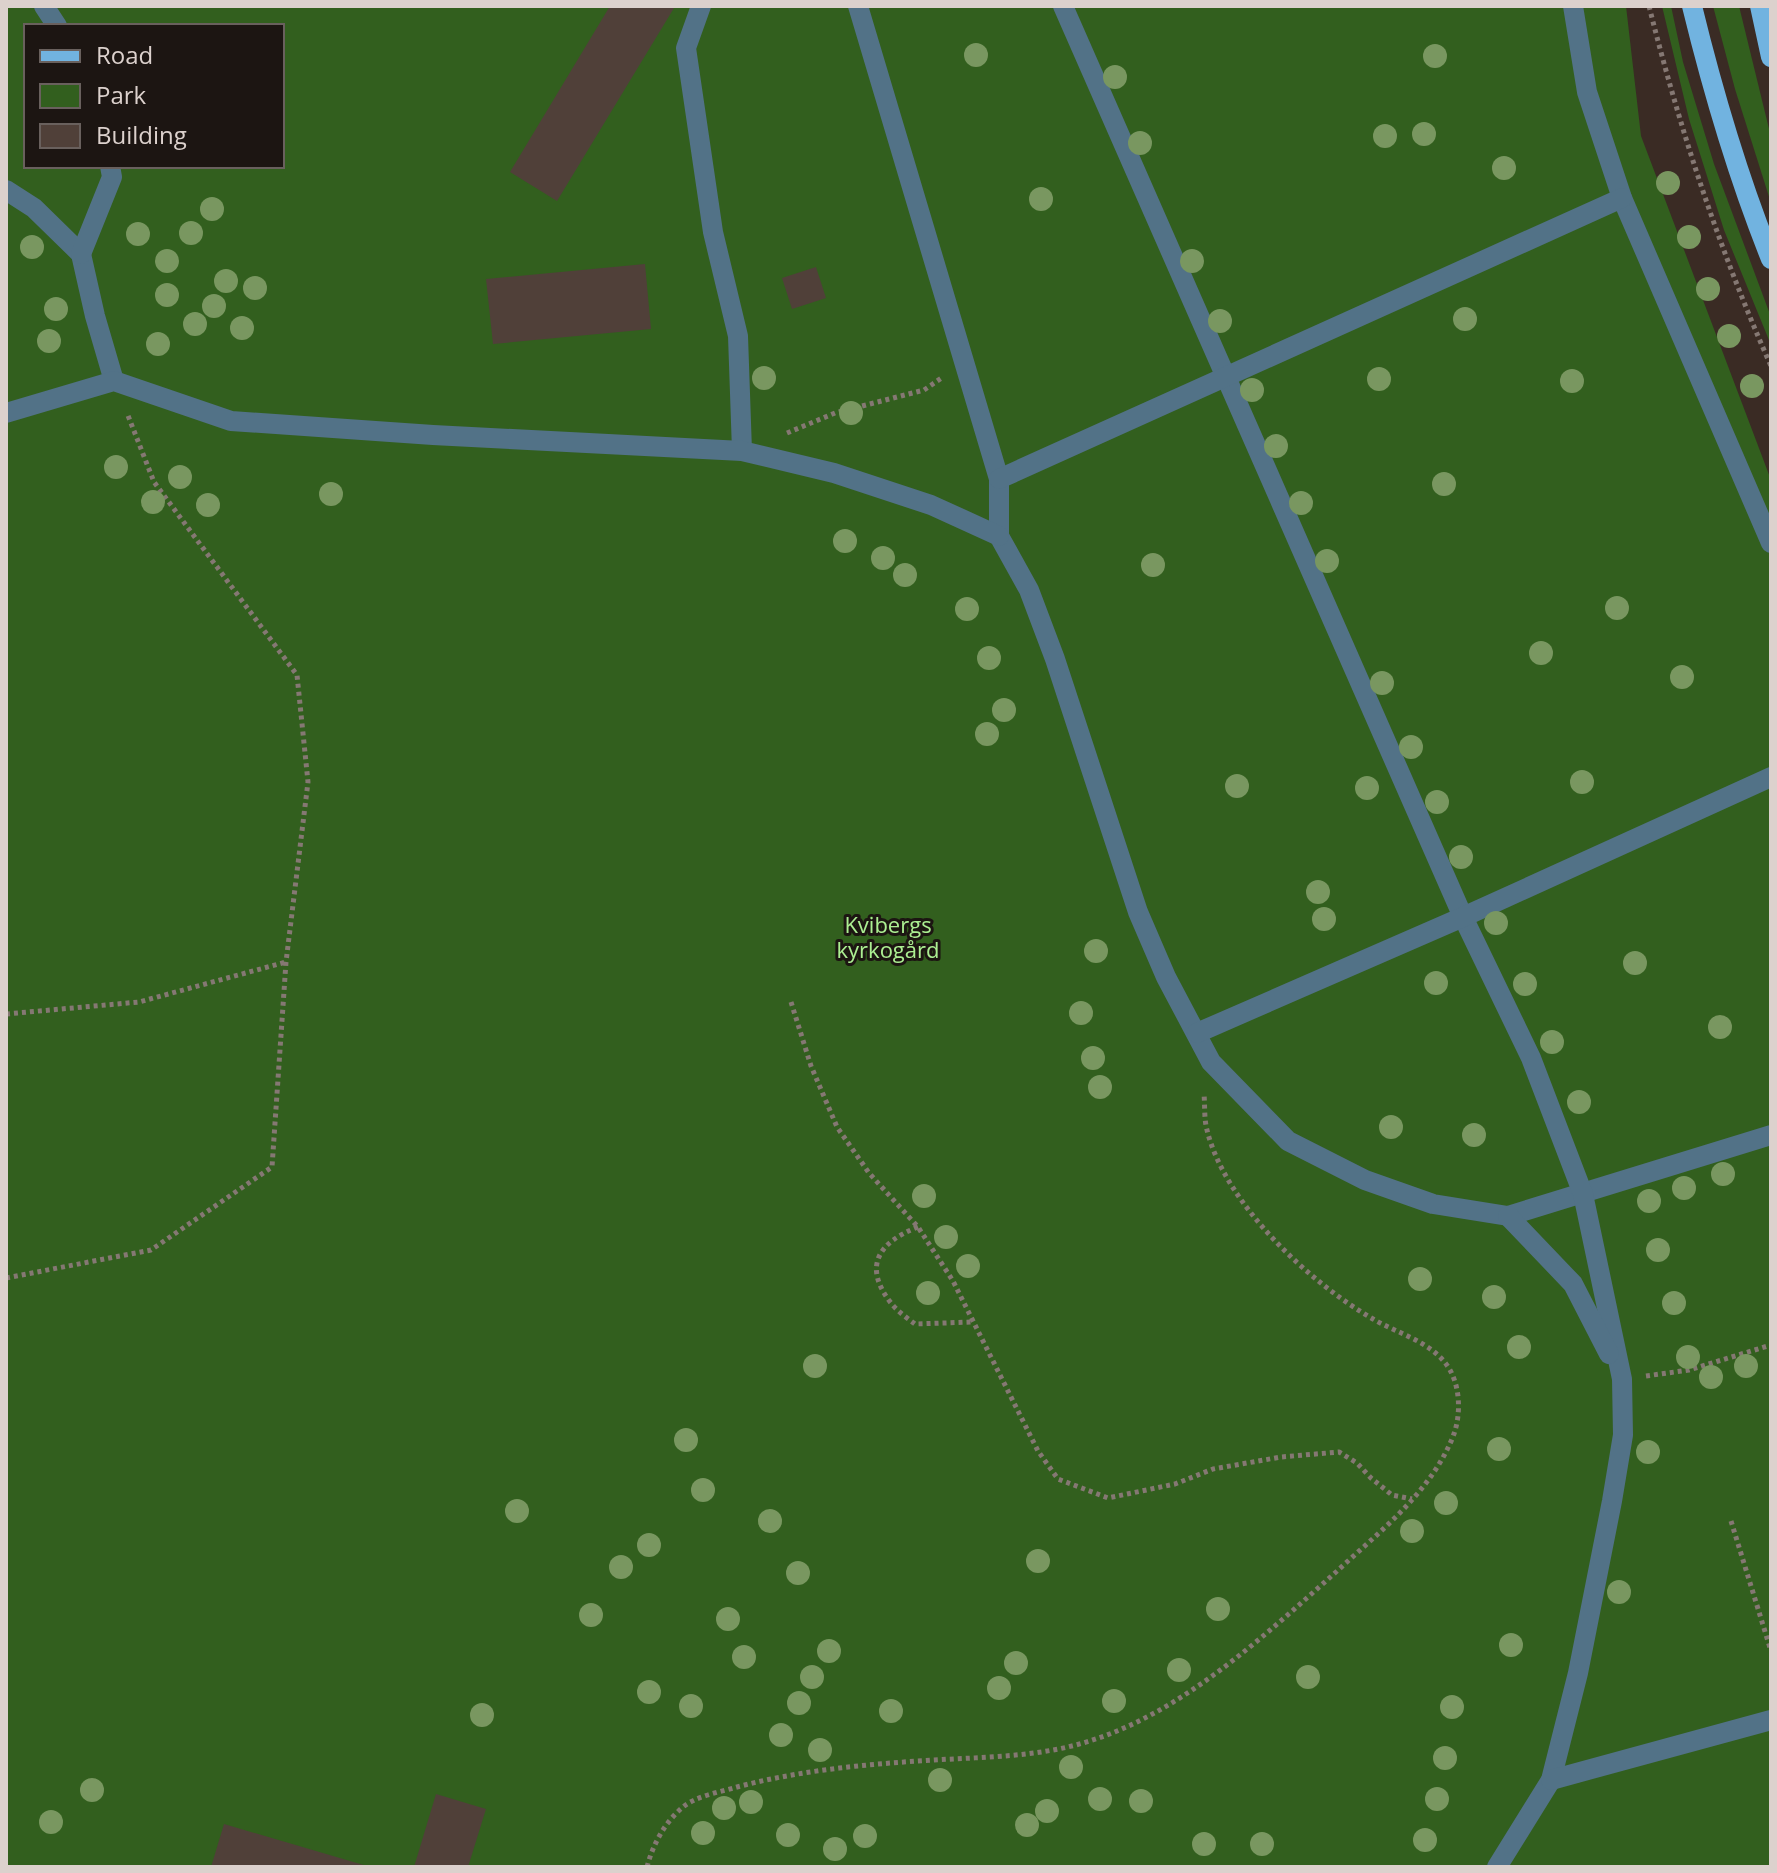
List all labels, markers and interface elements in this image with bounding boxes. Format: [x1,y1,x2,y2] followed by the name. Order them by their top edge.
[24,24,284,168] legend
[96,38,153,71] text: Road
[96,78,147,111] text: Park
[96,118,187,151] text: Building
[837,909,940,964] park label: Kvibergs kyrkogård

